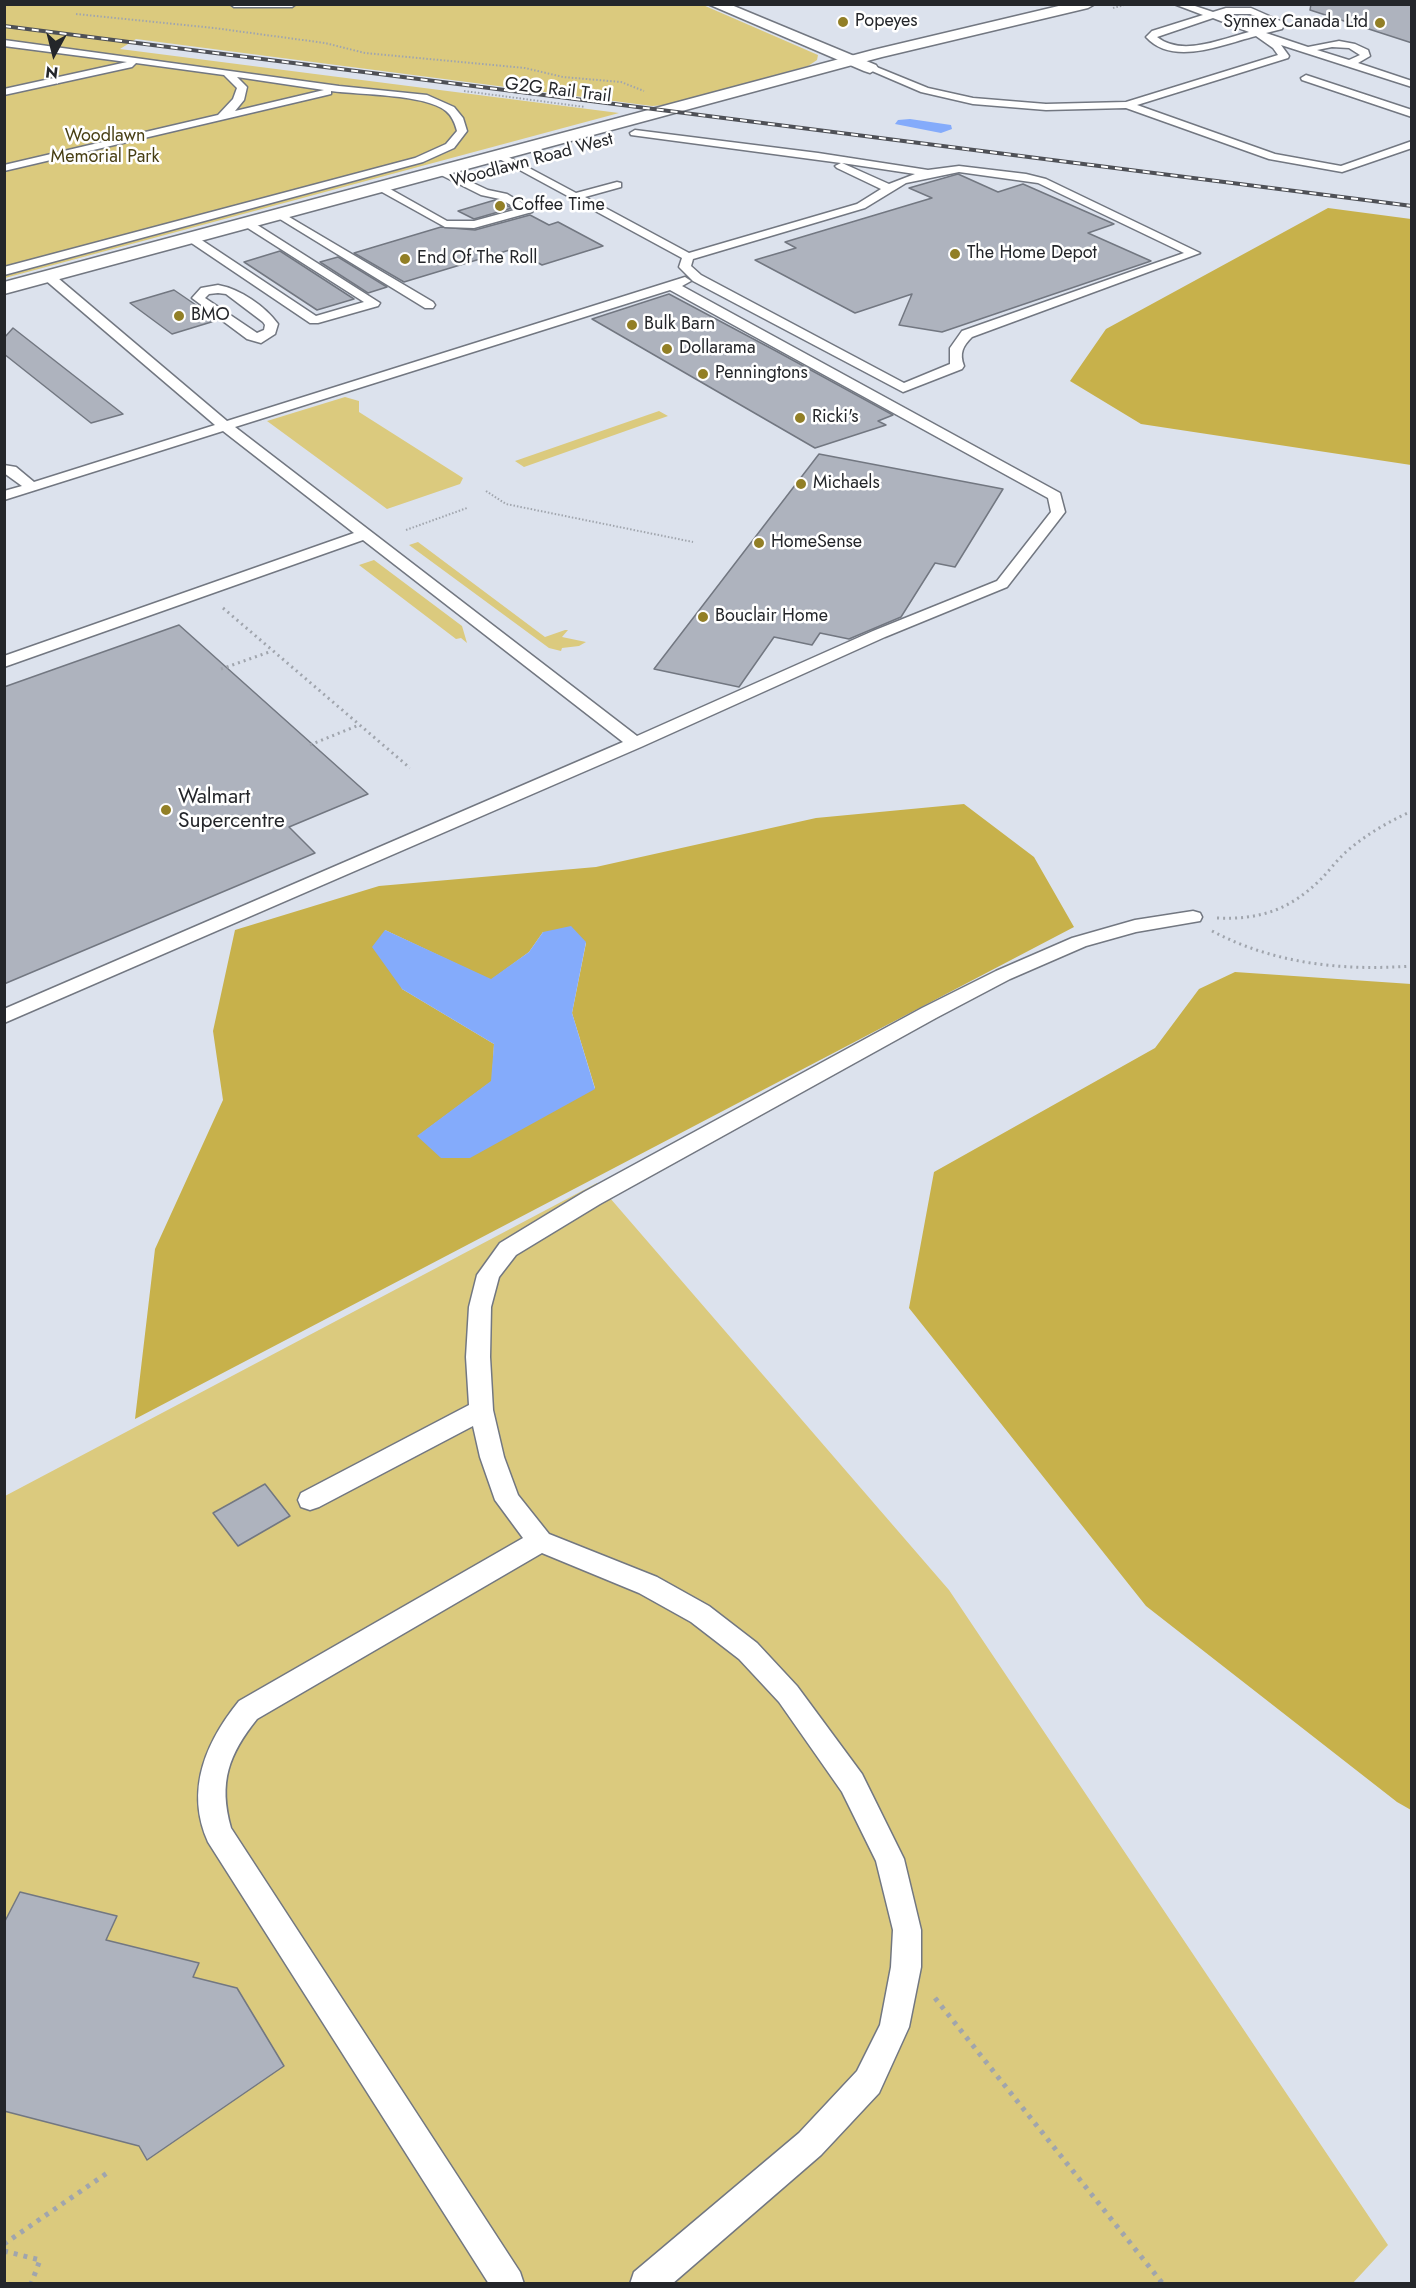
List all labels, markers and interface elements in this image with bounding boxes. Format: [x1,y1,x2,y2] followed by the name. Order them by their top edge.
[855,11,918,33] place label: Popeyes
[1223,12,1368,34] place label: Synnex Canada Ltd
[836,15,850,29] marker: Popeyes
[1373,16,1387,30] marker: Synnex Canada Ltd
[24,24,84,84] north arrow
[44,60,59,85] text: N
[504,74,612,108] street label: G2G Rail Trail
[51,126,159,168] park label: Woodlawn Memorial Park
[448,129,616,193] street label: Woodlawn Road West
[512,195,605,217] place label: Coffee Time
[493,199,507,213] marker: Coffee Time
[967,243,1097,265] place label: The Home Depot
[948,247,962,261] marker: The Home Depot
[417,248,537,270] place label: End Of The Roll
[398,252,412,266] marker: End Of The Roll
[191,305,230,327] place label: BMO
[172,309,186,323] marker: BMO
[644,314,715,336] place label: Bulk Barn
[625,318,639,332] marker: Bulk Barn
[679,338,756,360] place label: Dollarama
[660,342,674,356] marker: Dollarama
[715,363,808,385] place label: Penningtons
[696,367,710,381] marker: Penningtons
[812,407,859,429] place label: Ricki's
[793,411,807,425] marker: Ricki's
[813,473,880,495] place label: Michaels
[794,477,808,491] marker: Michaels
[771,532,862,554] place label: HomeSense
[752,536,766,550] marker: HomeSense
[715,606,828,628] place label: Bouclair Home
[696,610,710,624] marker: Bouclair Home
[178,785,285,835] place label: Walmart Supercentre
[159,803,173,817] marker: Walmart Supercentre

